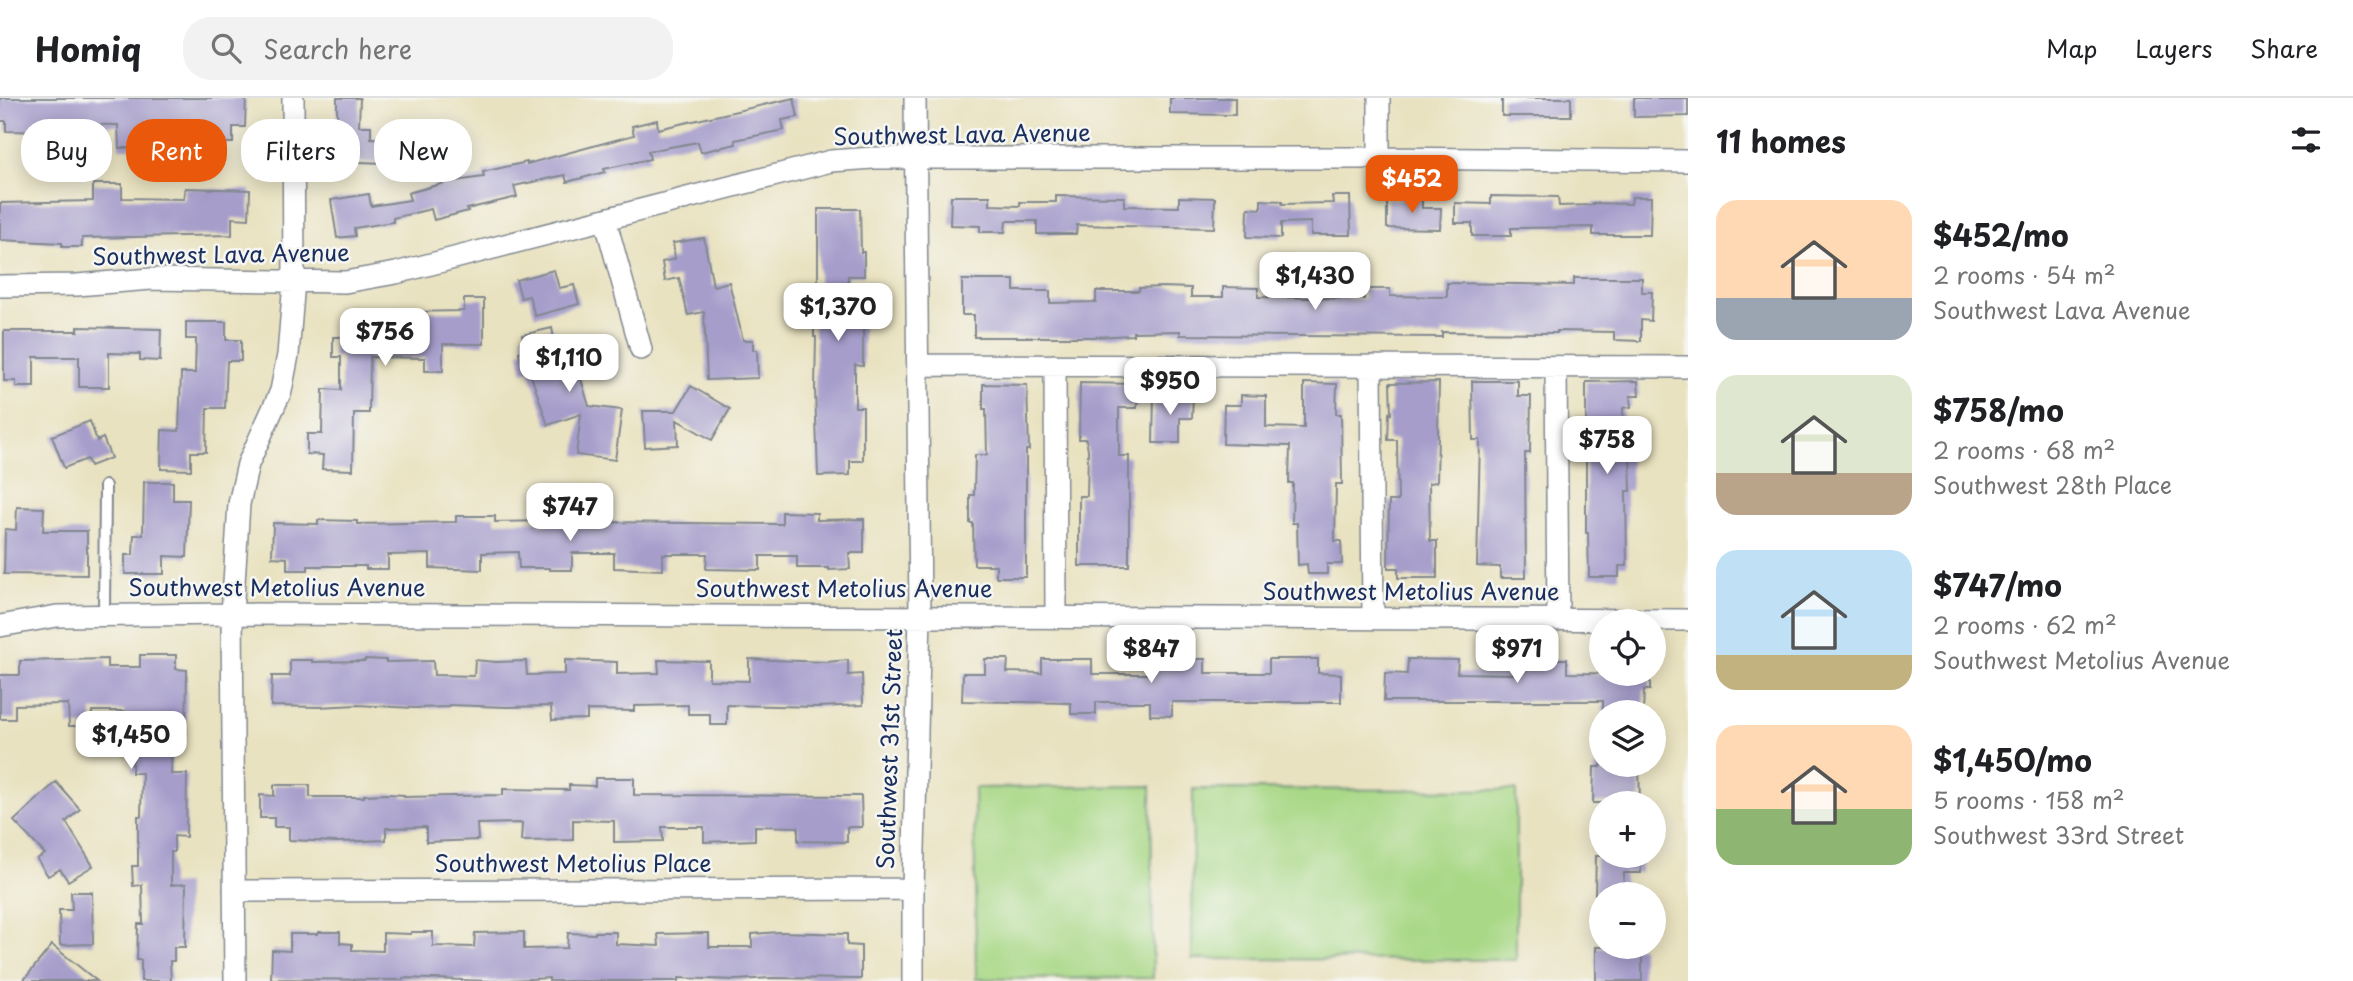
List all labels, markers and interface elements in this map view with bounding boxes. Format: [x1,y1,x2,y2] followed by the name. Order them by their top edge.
[183,17,673,80] search box
[35,23,141,73] text: Homiq
[207,29,245,67] icon: search
[263,29,412,68] text: Search here
[2046,30,2097,66] text: Map
[2135,30,2212,66] text: Layers
[2250,30,2318,66] text: Share
[833,114,1091,153] street label: Southwest Lava Avenue
[1716,118,1846,163] text: 11 homes
[21,119,112,182] chip: Buy
[126,119,227,182] chip: Rent
[241,119,360,182] chip: Filters
[374,119,472,182] chip: New
[2287,121,2325,159] icon: filters
[1371,156,1453,215] pin: $452
[1382,160,1442,195] text: $452
[1933,212,2069,257] text: $452/mo
[1772,228,1856,312] icon: home
[92,234,350,273] street label: Southwest Lava Avenue
[1258,252,1372,312] pin: $1,430
[1275,257,1355,292] text: $1,430
[1933,257,2116,292] text: 2 rooms · 54 m²
[781,284,895,343] pin: $1,370
[800,288,876,323] text: $1,370
[1933,292,2191,327] text: Southwest Lava Avenue
[344,308,426,368] pin: $756
[356,313,414,348] text: $756
[512,334,626,394] pin: $1,110
[536,339,602,374] text: $1,110
[1129,358,1211,417] pin: $950
[1140,362,1200,397] text: $950
[1933,387,2064,432] text: $758/mo
[1772,403,1856,487] icon: home
[1566,416,1648,476] pin: $758
[1579,421,1635,456] text: $758
[1933,432,2115,467] text: 2 rooms · 68 m²
[1933,467,2172,502] text: Southwest 28th Place
[529,484,611,543] pin: $747
[542,488,598,523] text: $747
[1933,562,2062,607] text: $747/mo
[128,569,426,604] street label: Southwest Metolius Avenue
[695,570,993,605] street label: Southwest Metolius Avenue
[1262,573,1560,608] street label: Southwest Metolius Avenue
[1772,578,1856,662] icon: home
[1933,607,2117,642] text: 2 rooms · 62 m²
[1589,609,1666,959] map controls
[1589,609,1666,686] button: locate
[1110,626,1192,685] pin: $847
[1476,626,1558,685] pin: $971
[867,628,910,870] street label: Southwest 31st Street
[1123,630,1179,665] text: $847
[1492,630,1542,665] text: $971
[1933,642,2230,677] text: Southwest Metolius Avenue
[1589,700,1666,777] button: layers
[74,712,188,771] pin: $1,450
[92,716,170,751] text: $1,450
[1933,737,2092,782] text: $1,450/mo
[1772,753,1856,837] icon: home
[1933,782,2125,817] text: 5 rooms · 158 m²
[1589,791,1666,868] button: +
[1933,817,2184,852] text: Southwest 33rd Street
[435,845,711,880] street label: Southwest Metolius Place
[1589,882,1666,959] button: −

